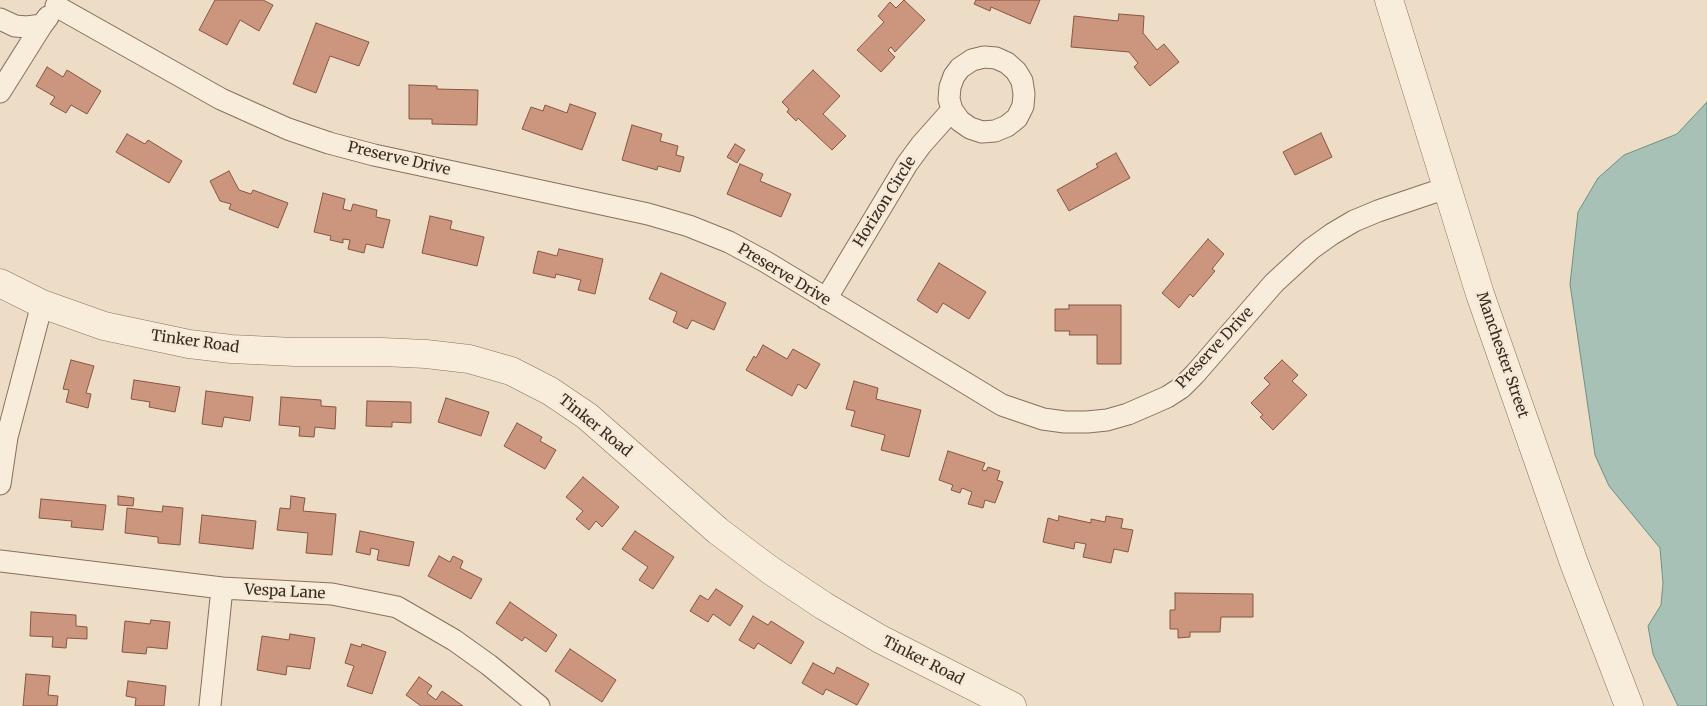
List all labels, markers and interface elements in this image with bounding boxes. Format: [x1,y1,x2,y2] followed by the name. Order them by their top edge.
[346,138,452,180] street label: Preserve Drive
[850,153,920,251] street label: Horizon Circle
[734,240,834,310] street label: Preserve Drive
[1472,290,1532,420] street label: Manchester Street
[1173,303,1257,393] street label: Preserve Drive
[150,327,240,357] street label: Tinker Road
[555,391,635,461] street label: Tinker Road
[244,581,326,603] street label: Vespa Lane
[879,633,967,689] street label: Tinker Road

